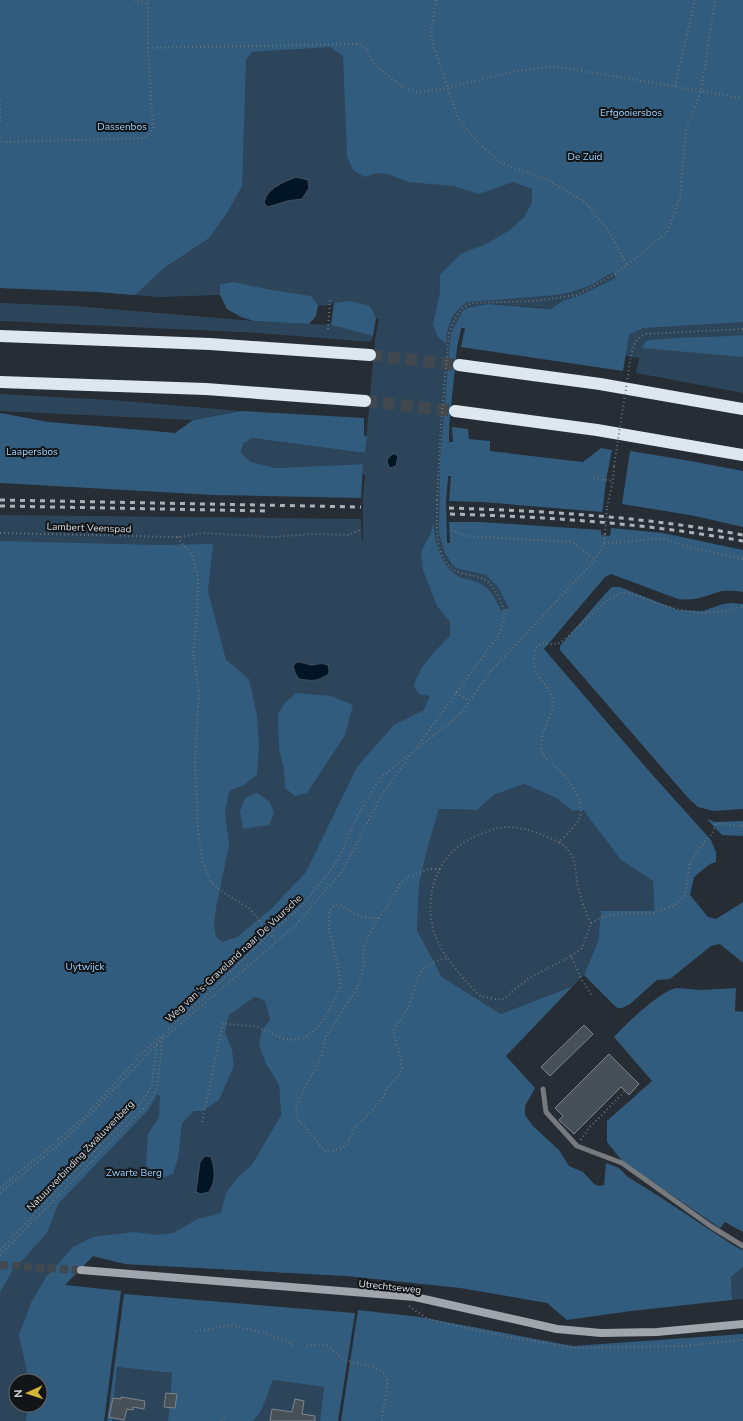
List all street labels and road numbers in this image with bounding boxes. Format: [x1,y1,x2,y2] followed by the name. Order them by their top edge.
[46,520,132,536] street label: Lambert Veenspad
[162,892,305,1026] street label: Weg van 's-Graveland naar De Vuursche
[24,1097,138,1214] street label: Natuurverbinding Zwaluwenberg
[358,1277,422,1297] street label: Utrechtseweg

